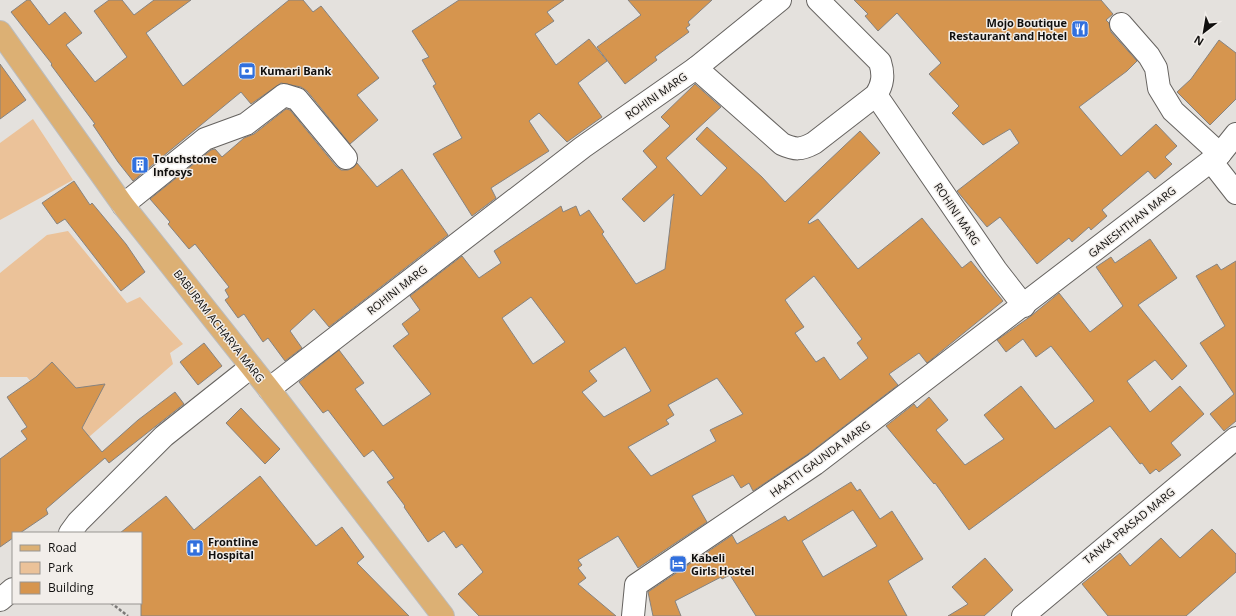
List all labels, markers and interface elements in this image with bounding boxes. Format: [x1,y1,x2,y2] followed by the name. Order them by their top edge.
[1184,12,1224,52] north arrow
[949,15,1067,43] place label: Mojo Boutique Restaurant and Hotel
[1070,19,1090,39] restaurant icon: Mojo Boutique Restaurant and Hotel
[1191,32,1206,50] text: N
[237,61,257,81] bank icon: Kumari Bank
[260,63,331,78] place label: Kumari Bank
[622,69,690,122] street label: ROHINI MARG
[153,151,218,179] place label: Touchstone Infosys
[130,155,150,175] building icon: Touchstone Infosys
[931,180,984,248] street label: ROHINI MARG
[1085,183,1179,261] street label: GANESHTHAN MARG
[364,261,430,318] street label: ROHINI MARG
[171,266,268,385] street label: BABURAM ACHARYA MARG
[766,417,873,500] street label: HAATTI GAUNDA MARG
[1080,484,1178,567] street label: TANKA PRASAD MARG
[12,532,142,604] legend
[208,534,259,562] place label: Frontline Hospital
[185,538,205,558] hospital icon: Frontline Hospital
[48,539,77,556] text: Road
[691,550,754,578] place label: Kabeli Girls Hostel
[668,554,688,574] hotel icon: Kabeli Girls Hostel
[48,559,74,576] text: Park
[48,579,94,596] text: Building

